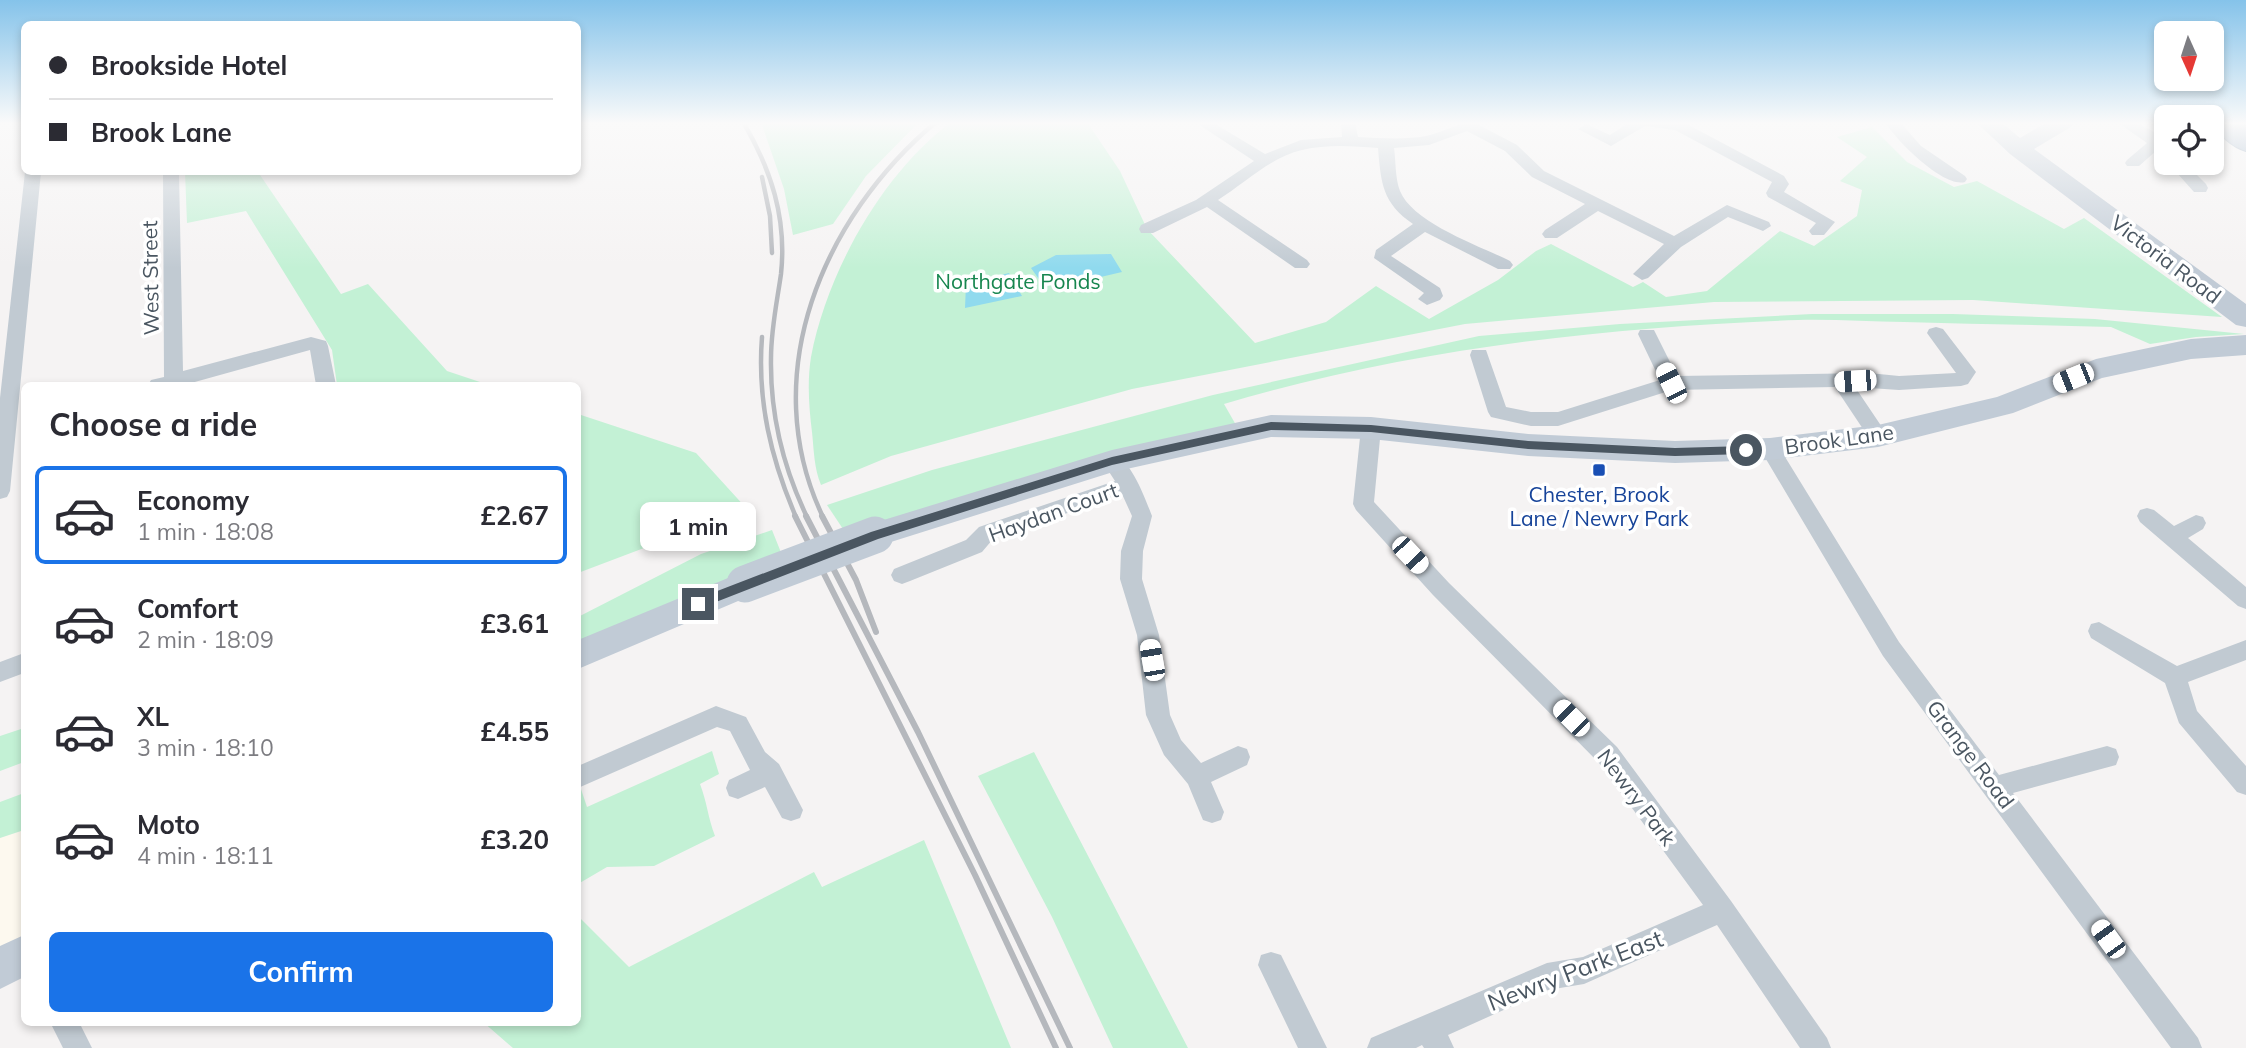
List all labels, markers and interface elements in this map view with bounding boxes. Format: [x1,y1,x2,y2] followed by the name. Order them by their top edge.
[2154,21,2224,91] north arrow
[2154,21,2224,175] map controls
[91,49,287,82] text: Brookside Hotel
[2154,105,2224,175] button: locate
[91,116,232,149] text: Brook Lane
[2106,209,2226,309] street label: Victoria Road
[136,220,164,336] street label: West Street
[935,268,1101,294] park label: Northgate Ponds
[1653,360,1690,406] car
[2050,360,2097,396] car
[1834,369,1877,393] car
[49,404,257,444] text: Choose a ride
[1783,418,1895,460] street label: Brook Lane
[1730,434,1762,466] route start
[1591,462,1607,478] marker: Chester, Brook Lane / Newry Park
[985,477,1121,547] street label: Haydan Court
[1509,481,1689,531] place label: Chester, Brook Lane / Newry Park
[53,484,116,547] icon: car
[137,484,249,517] text: Economy
[480,499,549,532] text: £2.67
[640,503,756,552] callout: 1 min
[668,512,728,541] text: 1 min
[137,517,274,546] text: 1 min · 18:08
[1388,532,1433,578] car
[682,588,714,620] route end
[53,592,116,655] icon: car
[137,592,238,625] text: Comfort
[480,607,549,640] text: £3.61
[137,625,274,654] text: 2 min · 18:09
[1139,637,1166,683] car
[1922,695,2020,813] street label: Grange Road
[1549,696,1594,740] car
[53,700,116,763] icon: car
[137,700,169,733] text: XL
[480,715,549,748] text: £4.55
[137,733,274,762] text: 3 min · 18:10
[1592,744,1682,851] street label: Newry Park
[53,808,116,871] icon: car
[137,808,200,841] text: Moto
[480,823,549,856] text: £3.20
[137,841,274,870] text: 4 min · 18:11
[2088,916,2129,962] car
[1483,923,1667,1017] street label: Newry Park East
[49,932,553,1012] button: Confirm

